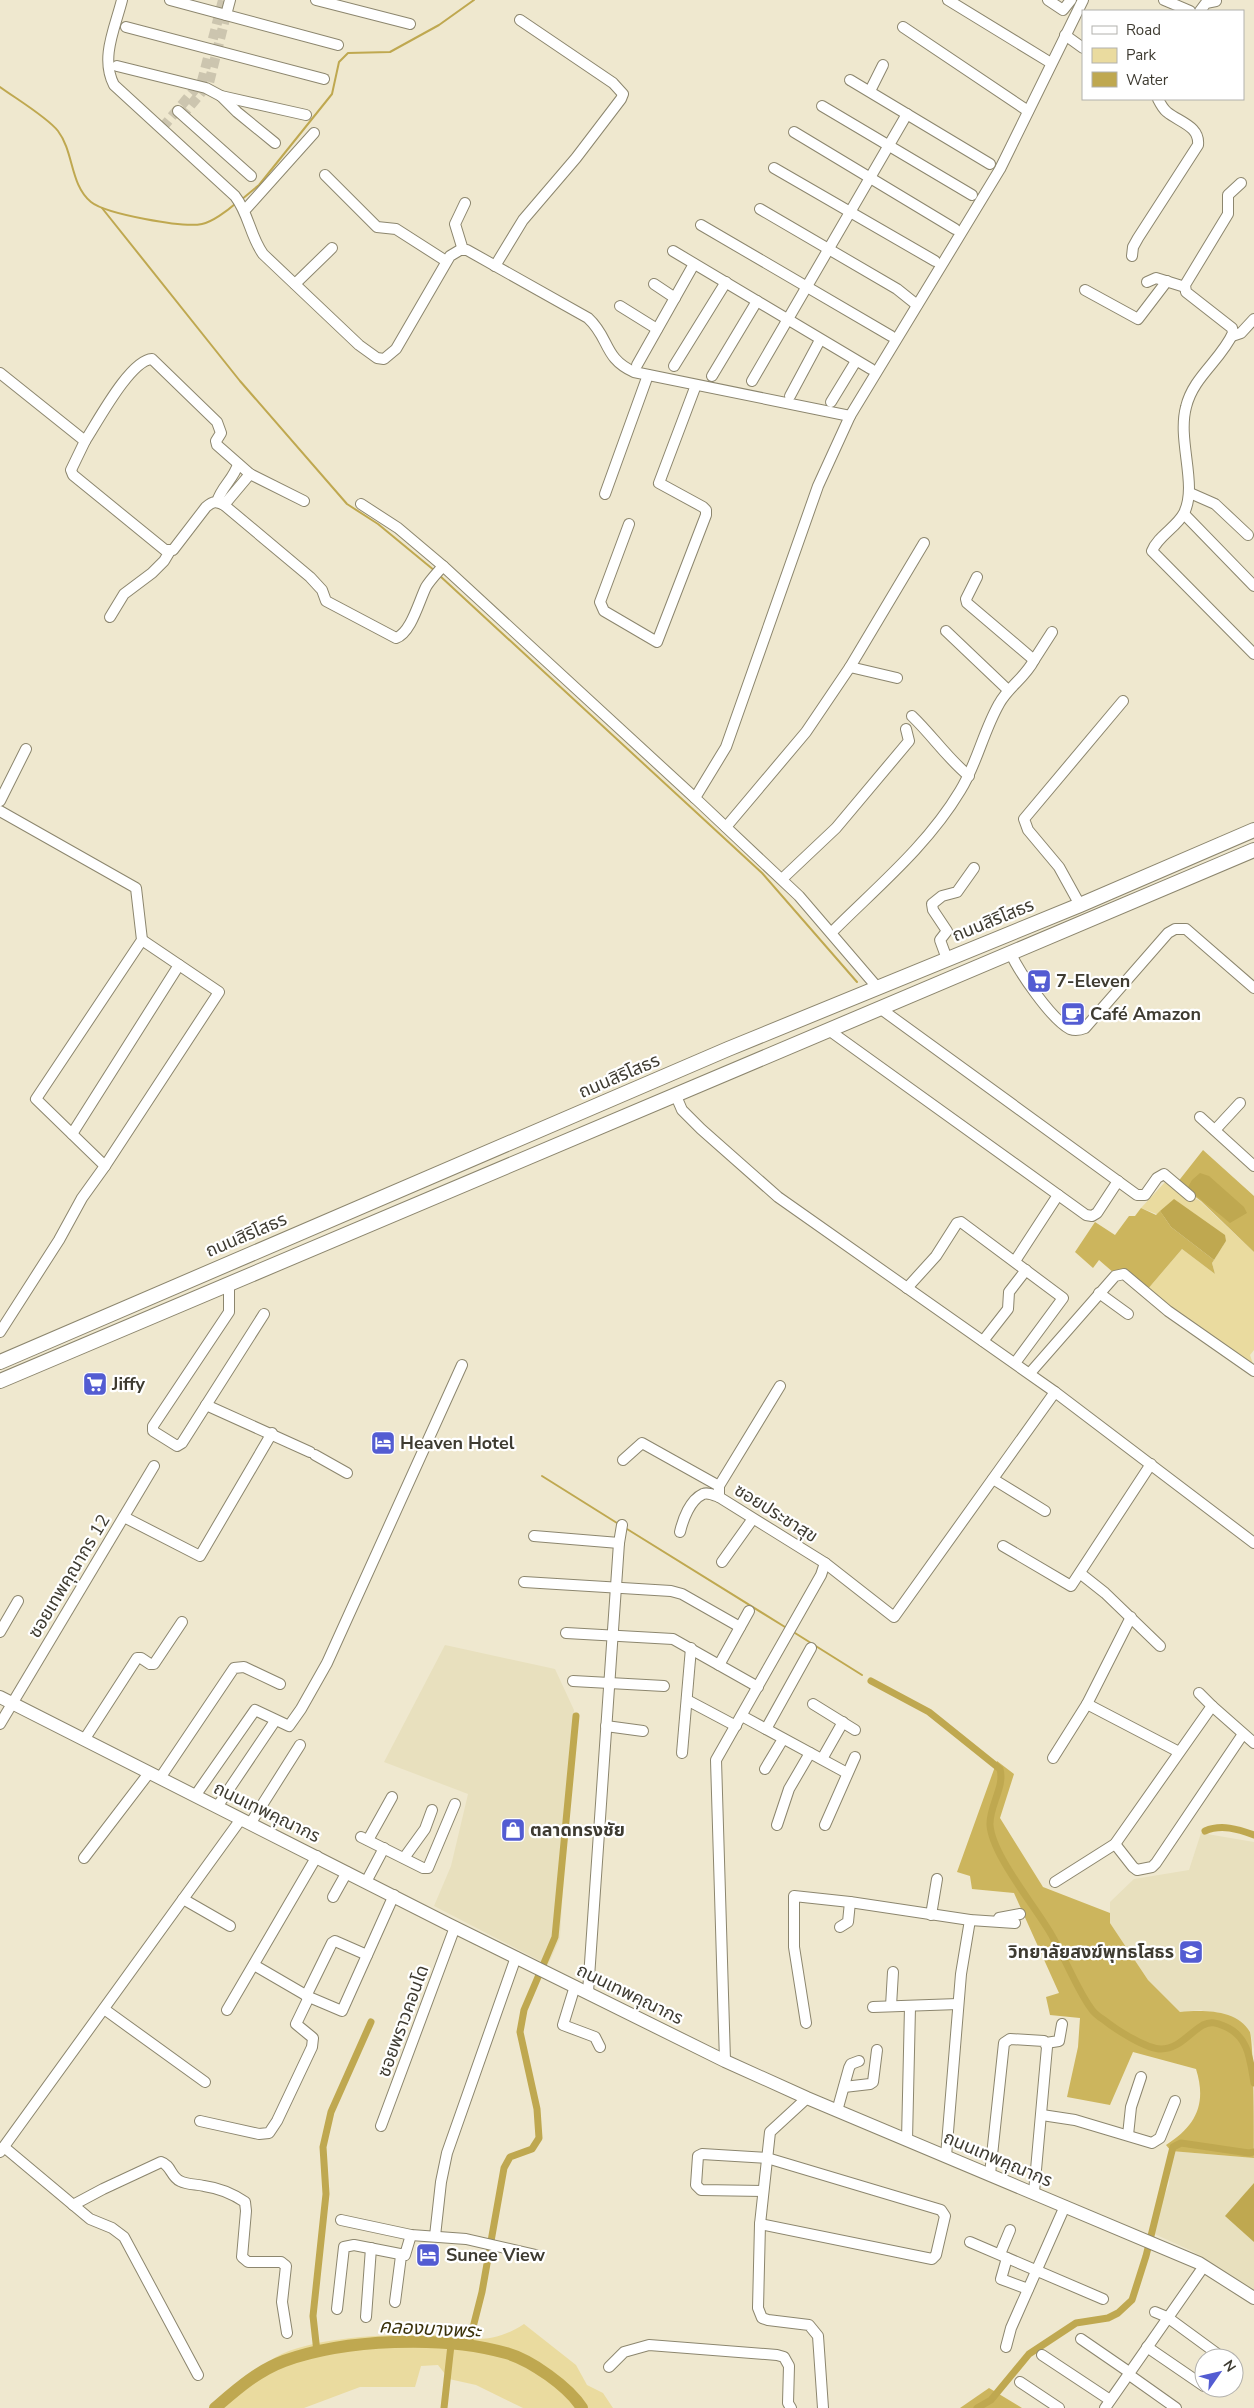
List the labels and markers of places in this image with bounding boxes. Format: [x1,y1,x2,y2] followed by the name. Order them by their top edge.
[1026,968,1052,994] supermarket icon: 7-Eleven
[1056,969,1130,993] place label: 7-Eleven
[1060,1001,1086,1027] cafe icon: Café Amazon
[1090,1002,1201,1026] place label: Café Amazon
[82,1371,108,1397] supermarket icon: Jiffy
[111,1372,145,1396] place label: Jiffy
[370,1430,396,1456] hotel icon: Heaven Hotel
[400,1431,515,1455] place label: Heaven Hotel
[500,1817,526,1843] shop icon: ตลาดทรงชัย
[530,1818,625,1842] place label: ตลาดทรงชัย
[1178,1939,1204,1965] school or university icon: วิทยาลัยสงฆ์พุทธโสธร
[1008,1940,1174,1964] place label: วิทยาลัยสงฆ์พุทธโสธร
[415,2242,441,2268] hotel icon: Sunee View
[446,2243,546,2267] place label: Sunee View

